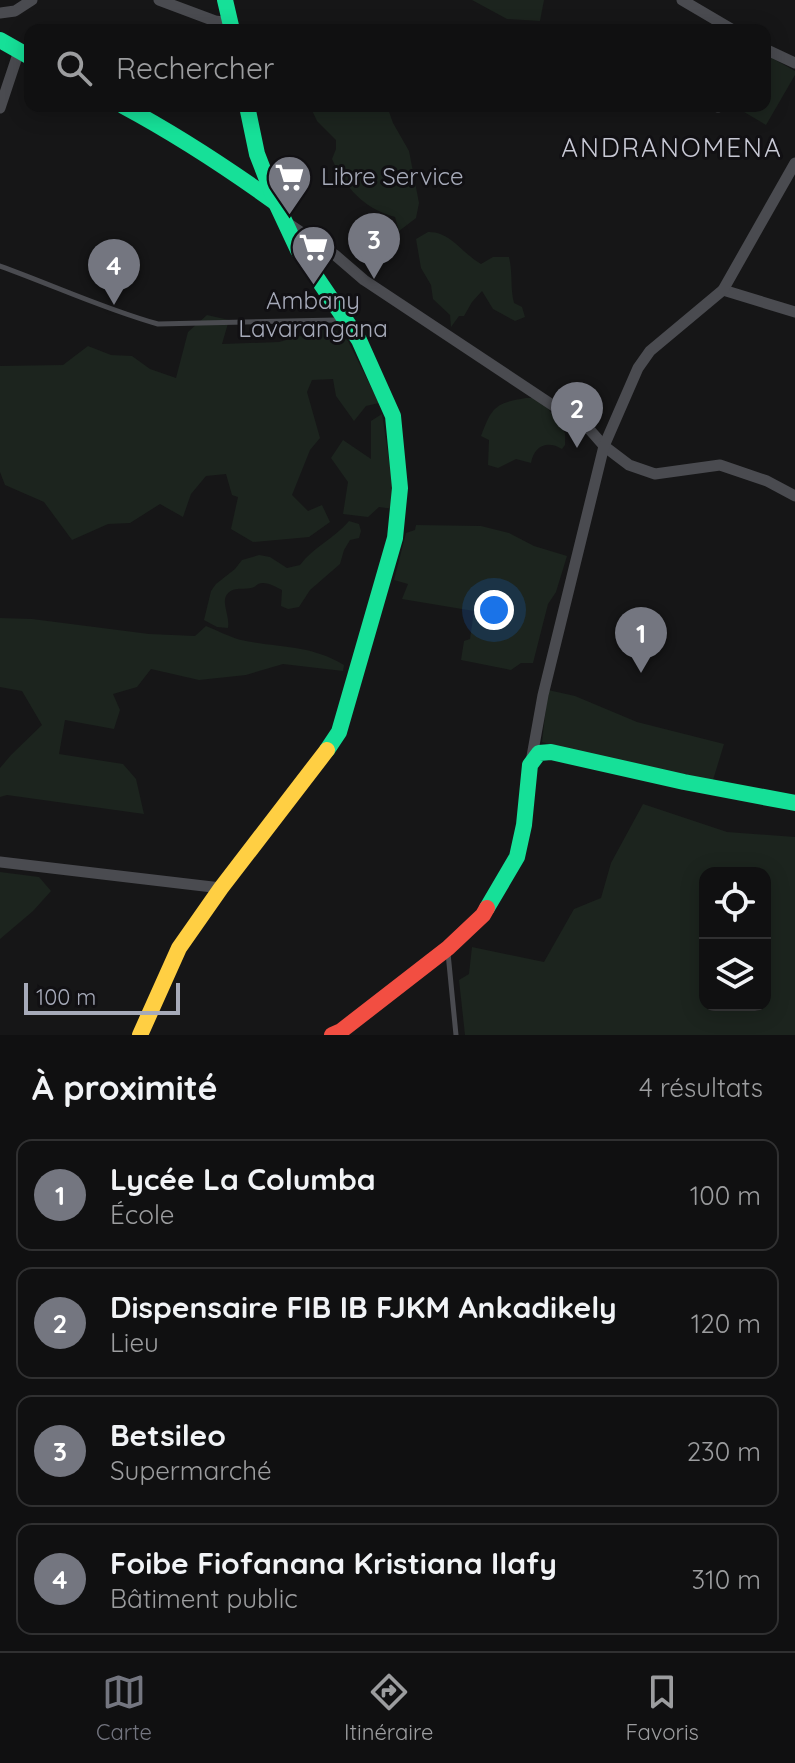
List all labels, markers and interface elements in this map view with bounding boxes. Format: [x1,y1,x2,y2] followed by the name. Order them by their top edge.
[24,24,771,112] search box
[52,46,96,90] icon: search
[116,49,274,87] text: Rechercher
[561,131,783,164] district label: ANDRANOMENA
[266,153,314,216] supermarket icon: Libre Service
[321,161,464,191] place label: Libre Service
[348,213,400,279] pin: 3
[289,223,337,286] supermarket icon: Ambany Lavarangana
[88,239,140,305] pin: 4
[238,285,388,343] place label: Ambany Lavarangana
[551,382,603,448] pin: 2
[474,590,514,630] your location
[615,607,667,673] pin: 1
[699,867,771,1011] map controls
[699,867,771,939] button: locate
[699,939,771,1011] button: layers
[24,979,180,1015] scale bar
[36,983,96,1011] text: 100 m
[32,1066,218,1109] text: À proximité
[639,1071,763,1104] text: 4 résultats
[110,1160,376,1198] text: Lycée La Columba
[55,1179,65,1212] text: 1
[690,1179,761,1212] text: 100 m
[110,1198,174,1231] text: École
[110,1288,617,1326] text: Dispensaire FIB IB FJKM Ankadikely
[53,1307,67,1340] text: 2
[691,1307,761,1340] text: 120 m
[110,1326,159,1359] text: Lieu
[110,1416,226,1454] text: Betsileo
[53,1435,67,1468] text: 3
[687,1435,761,1468] text: 230 m
[110,1454,272,1487] text: Supermarché
[110,1544,557,1582] text: Foibe Fiofanana Kristiana Ilafy
[52,1563,68,1596] text: 4
[691,1563,761,1596] text: 310 m
[110,1582,298,1615] text: Bâtiment public
[96,1670,152,1746] tab: Carte
[344,1670,434,1746] tab: Itinéraire
[626,1670,699,1746] tab: Favoris

